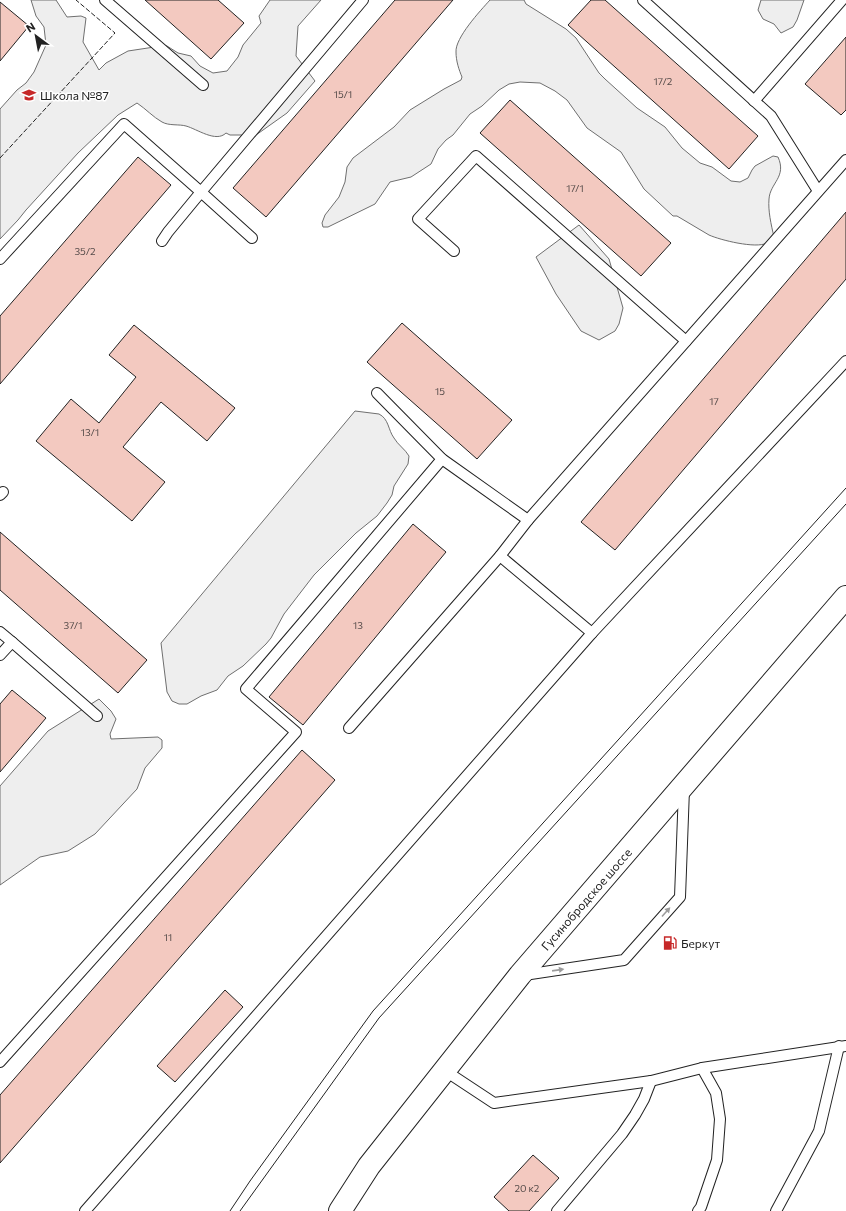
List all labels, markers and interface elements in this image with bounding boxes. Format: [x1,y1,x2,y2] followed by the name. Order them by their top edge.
[16,16,56,56] north arrow
[23,19,37,35] text: N
[654,75,673,87] house number: 17/2
[21,87,37,103] school or university icon: Школа №87
[40,88,109,102] place label: Школа №87
[334,88,352,100] house number: 15/1
[566,182,584,194] house number: 17/1
[74,245,96,257] house number: 35/2
[435,385,445,397] house number: 15
[709,395,719,407] house number: 17
[81,426,99,438] house number: 13/1
[64,619,82,631] house number: 37/1
[353,619,363,631] house number: 13
[538,845,634,953] street label: Гусинобродское шоссе
[662,907,671,918] one-way arrow
[164,931,172,943] house number: 11
[662,935,678,951] fuel station icon: Беркут
[681,936,720,950] place label: Беркут
[552,967,564,973] one-way arrow
[515,1182,540,1194] house number: 20 к2

